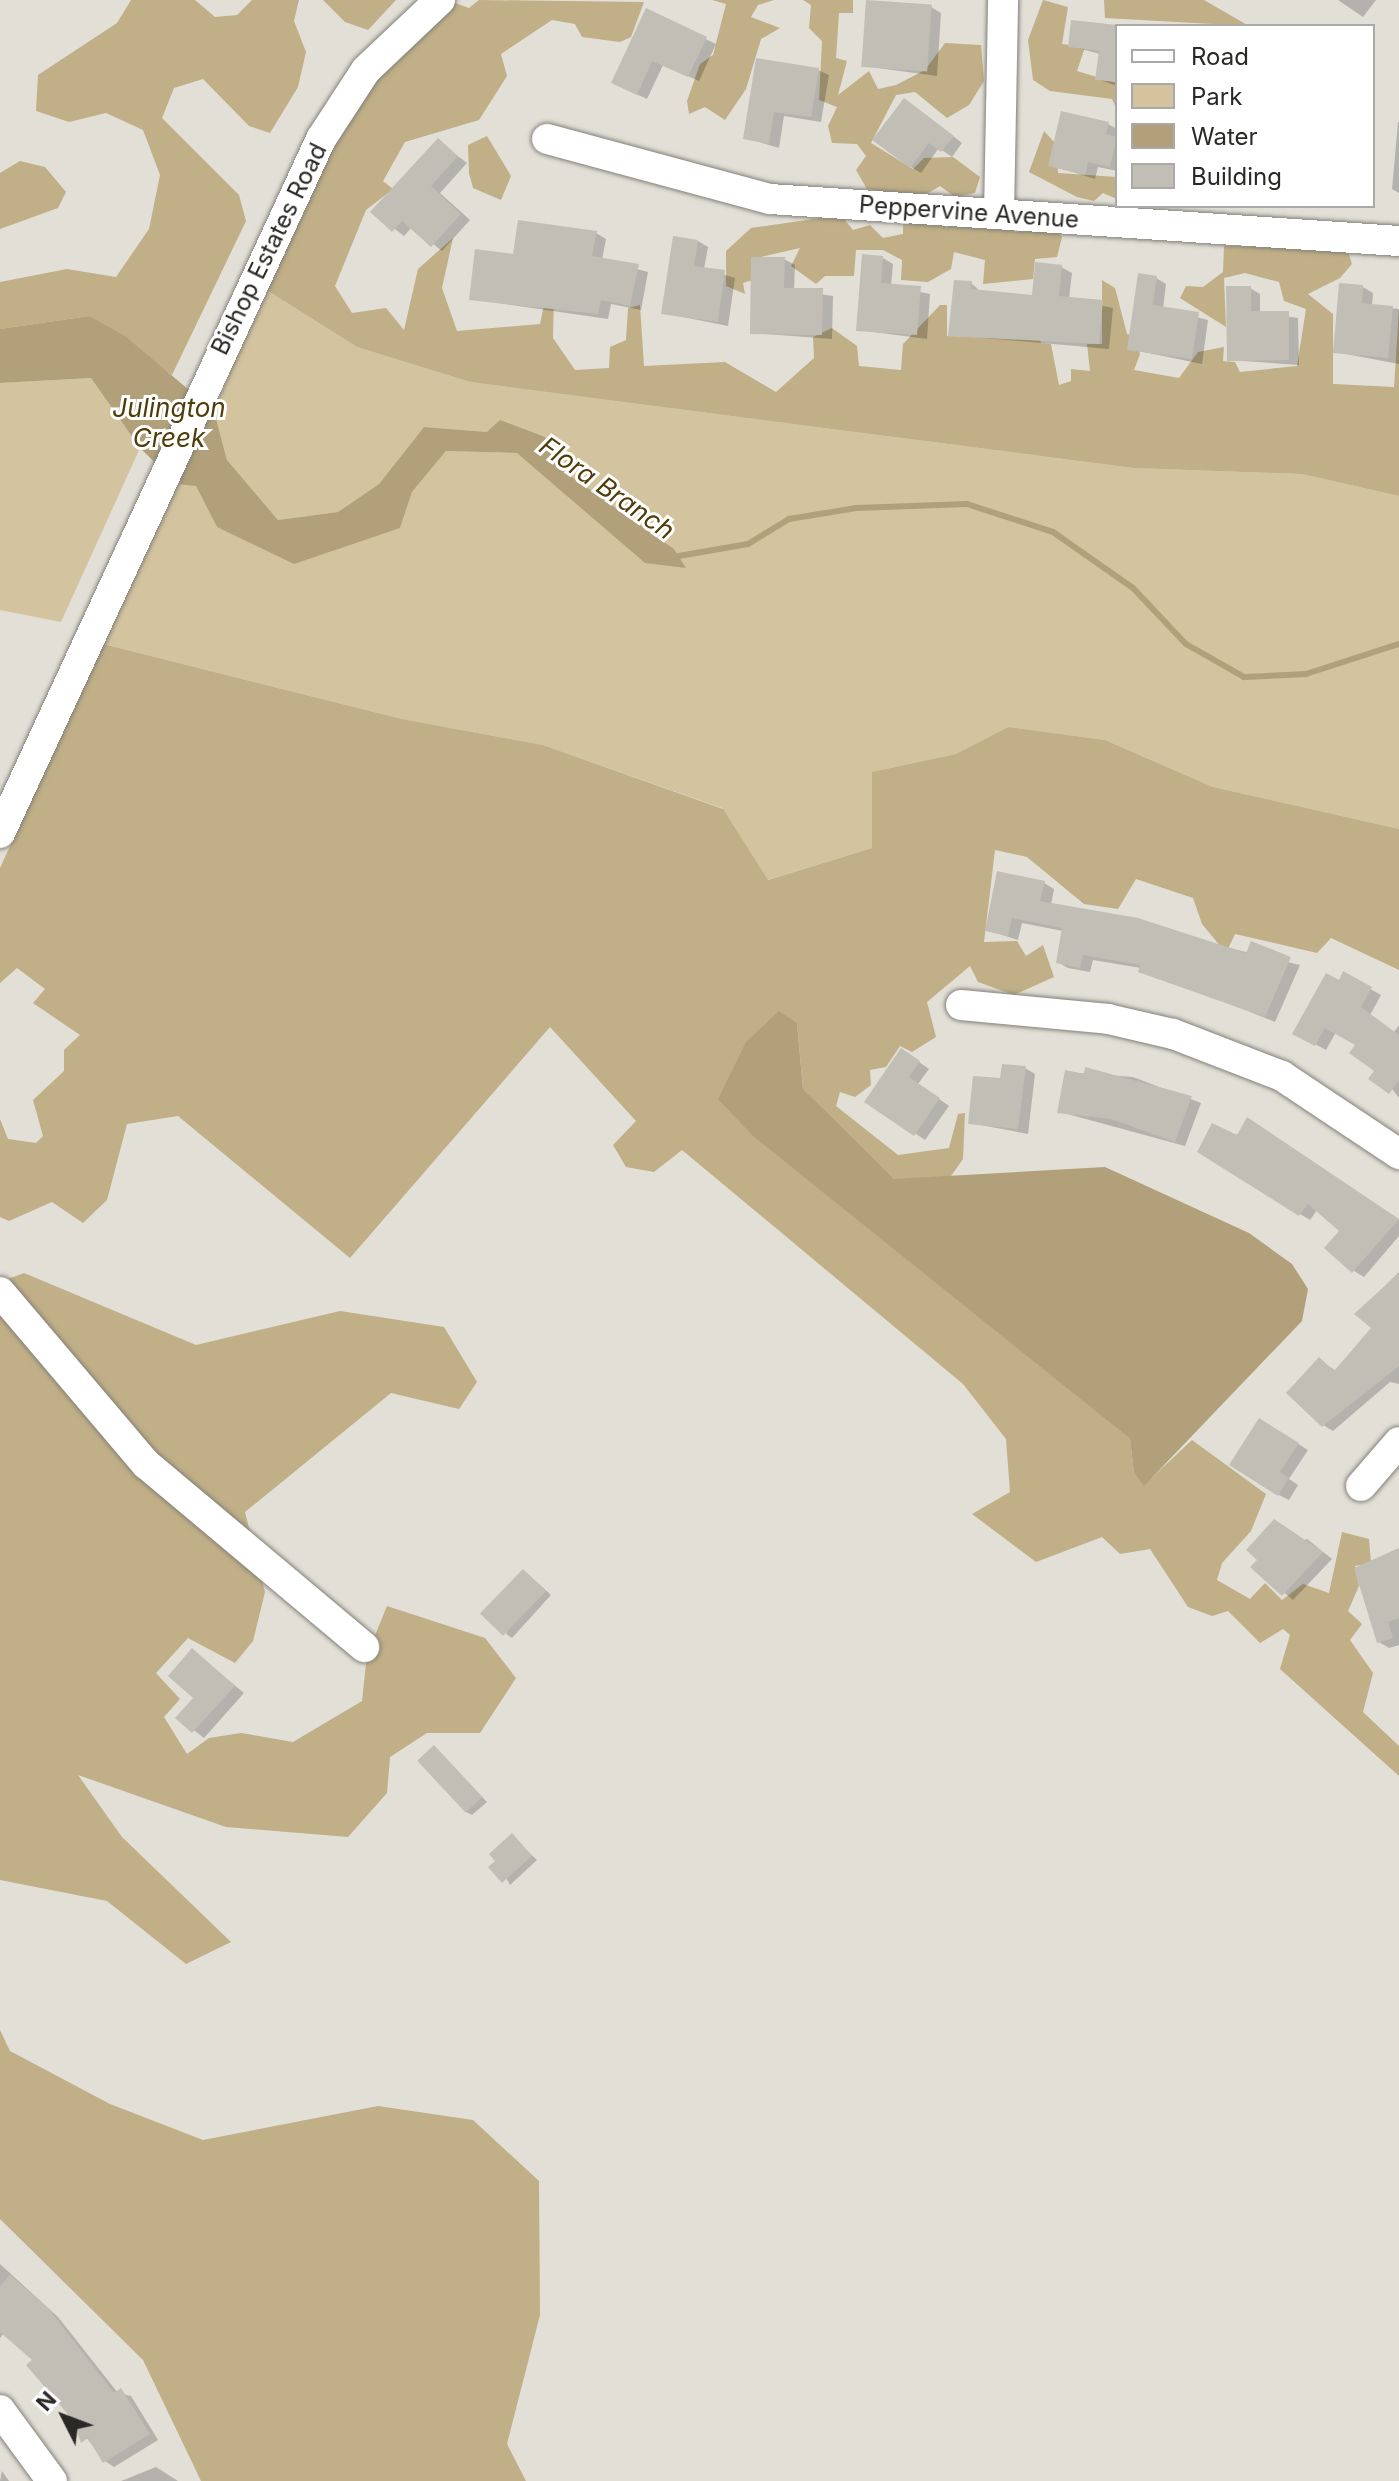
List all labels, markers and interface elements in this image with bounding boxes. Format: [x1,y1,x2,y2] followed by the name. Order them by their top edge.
[1115,24,1375,208] legend
[1191,42,1249,71] text: Road
[1191,82,1242,111] text: Park
[1191,122,1258,151] text: Water
[205,139,333,359] street label: Bishop Estates Road
[1191,162,1282,191] text: Building
[858,190,1080,234] street label: Peppervine Avenue
[112,392,226,454] water label: Julington Creek
[533,430,681,546] water label: Flora Branch
[24,2377,104,2457] north arrow
[31,2386,61,2416] text: N

